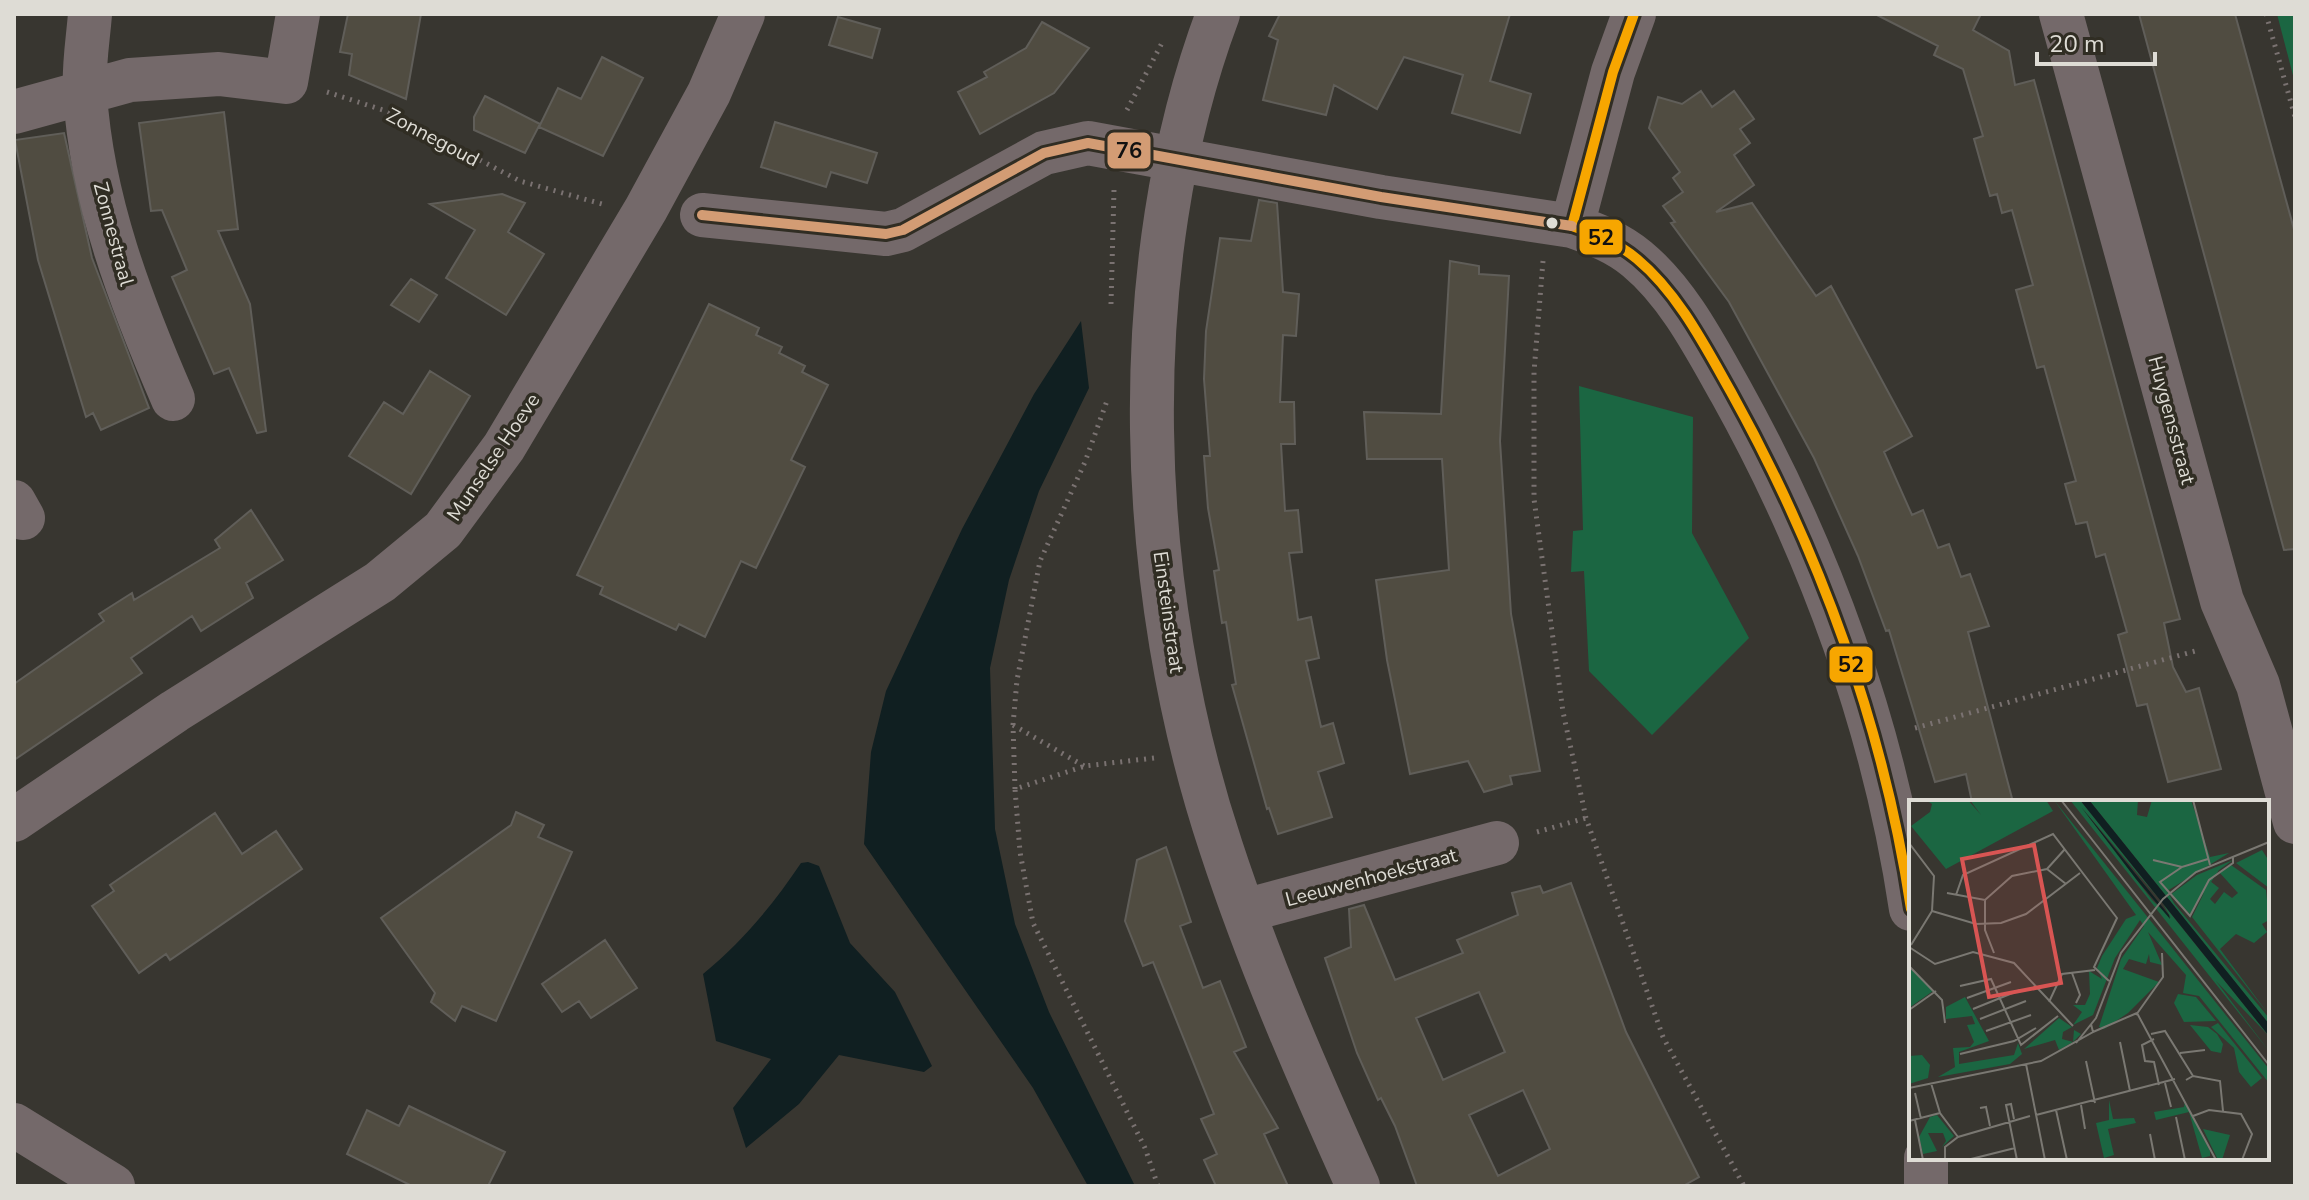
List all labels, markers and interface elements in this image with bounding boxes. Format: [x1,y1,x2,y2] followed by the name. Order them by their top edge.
[2037,16,2155,66] scale bar
[2049,28,2105,60] text: 20 m
[382,102,484,173] street label: Zonnegoud
[1106,131,1152,170] line badge: 76
[1116,136,1142,166] text: 76
[87,179,140,289] street label: Zonnestraal
[1544,215,1560,231] unlabelled marker
[1578,218,1624,256] line badge: 52
[1588,223,1614,253] text: 52
[2141,353,2202,488] street label: Huygensstraat
[441,388,546,527] street label: Munselse Hoeve
[1147,550,1191,676] street label: Einsteinstraat
[1828,645,1874,684] line badge: 52
[1838,650,1864,680] text: 52
[1909,800,2269,1160] inset map
[1282,841,1461,913] street label: Leeuwenhoekstraat

